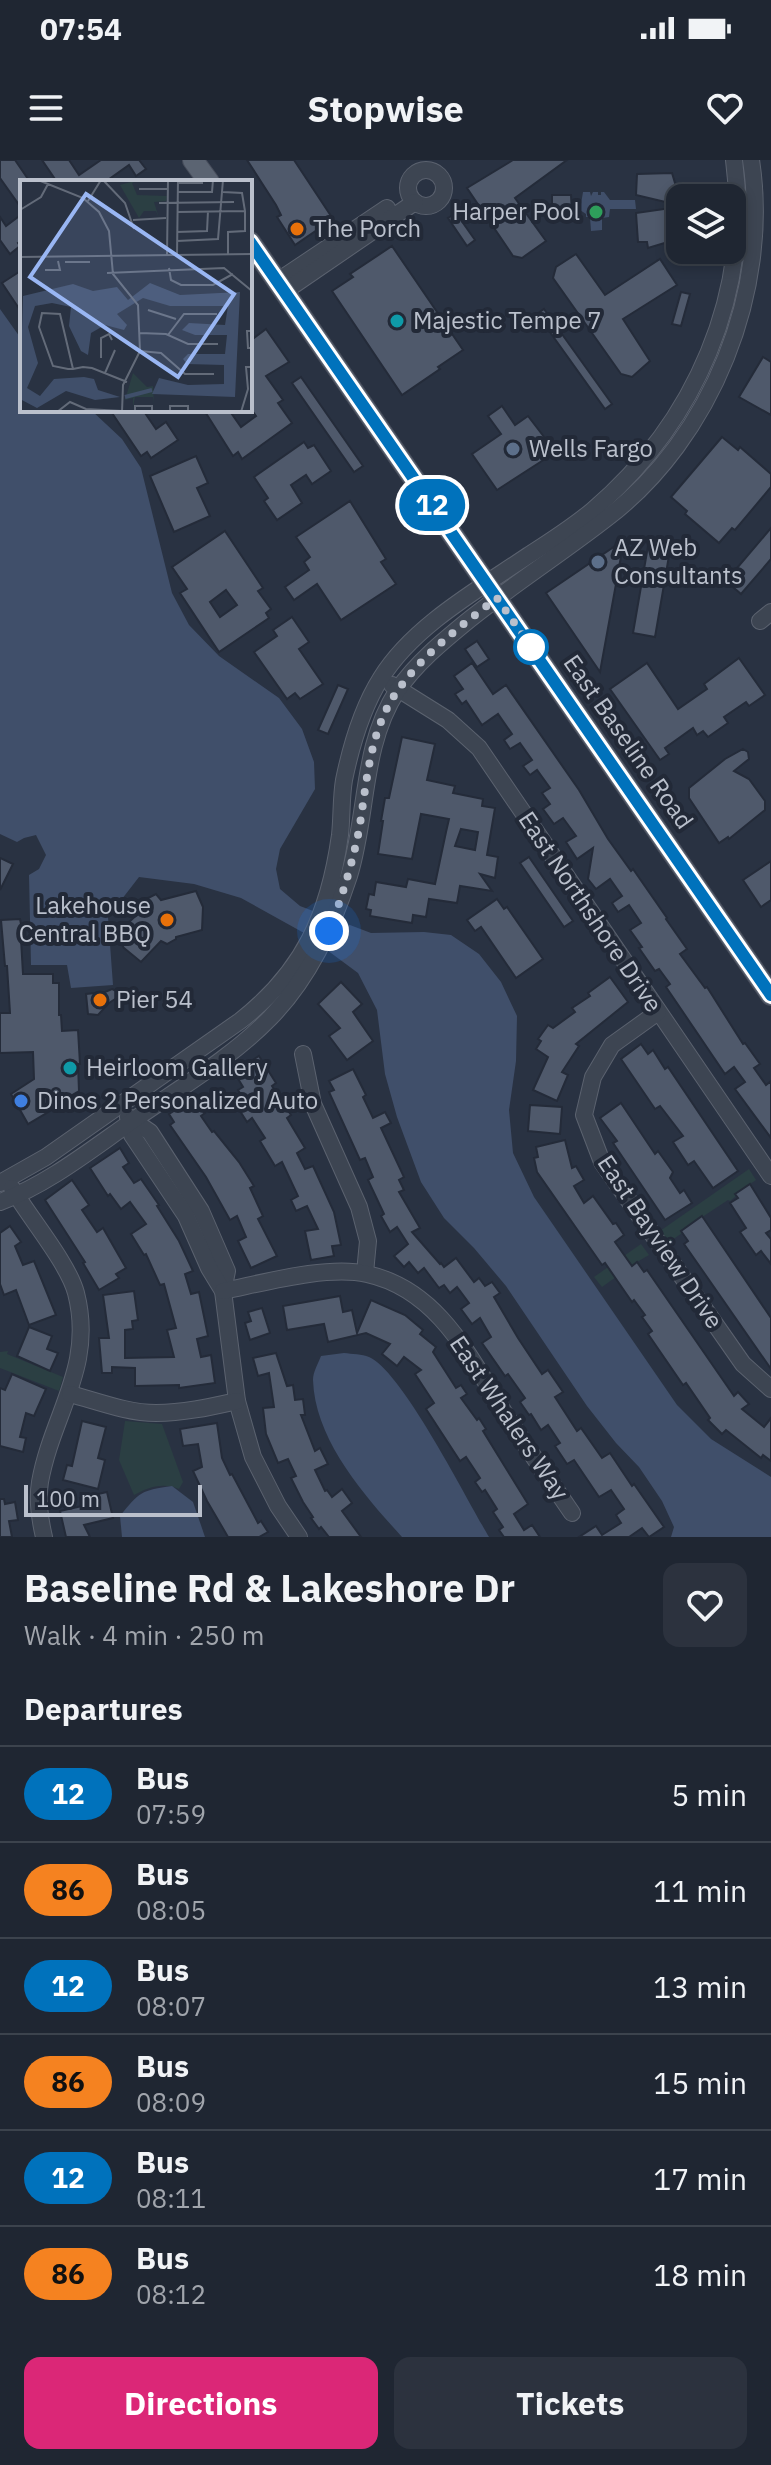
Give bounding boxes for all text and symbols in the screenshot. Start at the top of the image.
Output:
text: 07:54 [40,9,122,48]
text: Stopwise [307,85,464,132]
icon: menu [24,86,68,130]
icon: heart [703,86,747,130]
inset map [20,180,252,412]
map controls [666,184,746,264]
button: layers [666,184,746,264]
place label: Harper Pool [452,195,580,227]
marker: Harper Pool [587,203,605,221]
place label: The Porch [313,212,421,244]
marker: The Porch [288,220,306,238]
place label: Majestic Tempe 7 [413,304,602,336]
marker: Majestic Tempe 7 [388,312,406,330]
place label: Wells Fargo [529,432,653,464]
marker: Wells Fargo [504,440,522,458]
line badge: 12 [396,479,468,531]
text: 12 [415,486,449,523]
place label: AZ Web Consultants [614,531,743,591]
marker: AZ Web Consultants [589,553,607,571]
unlabelled marker [514,630,548,664]
street label: East Baseline Road [557,648,701,835]
street label: East Northshore Drive [512,805,670,1018]
place label: Lakehouse Central BBQ [19,889,151,949]
marker: Lakehouse Central BBQ [158,911,176,929]
your location [309,911,349,951]
place label: Pier 54 [116,983,193,1015]
marker: Pier 54 [91,991,109,1009]
place label: Heirloom Gallery [86,1051,268,1083]
marker: Heirloom Gallery [61,1059,79,1077]
place label: Dinos 2 Personalized Auto [37,1084,318,1116]
marker: Dinos 2 Personalized Auto [12,1092,30,1110]
street label: East Bayview Drive [591,1148,731,1335]
street label: East Whalers Way [443,1329,577,1506]
scale bar [24,1481,202,1517]
text: 100 m [36,1484,100,1513]
text: Baseline Rd & Lakeshore Dr [24,1563,515,1612]
button: heart [663,1563,747,1647]
text: Walk · 4 min · 250 m [24,1618,264,1652]
text: Departures [24,1689,183,1728]
text: Bus [136,1758,189,1797]
text: 12 [51,1775,85,1812]
text: 5 min [671,1775,747,1814]
text: 07:59 [136,1797,206,1831]
text: Bus [136,1854,189,1893]
text: 86 [51,1871,85,1908]
text: 11 min [653,1871,747,1910]
text: 08:05 [136,1893,206,1927]
text: Bus [136,1950,189,1989]
text: 12 [51,1967,85,2004]
text: 13 min [653,1967,747,2006]
text: 08:07 [136,1989,206,2023]
text: Bus [136,2046,189,2085]
text: 86 [51,2063,85,2100]
text: 15 min [653,2063,747,2102]
text: 08:09 [136,2085,206,2119]
text: Bus [136,2142,189,2181]
text: 12 [51,2159,85,2196]
text: 17 min [653,2159,747,2198]
text: 08:11 [136,2181,206,2215]
text: Bus [136,2238,189,2277]
text: 86 [51,2255,85,2292]
text: 18 min [653,2255,747,2294]
text: 08:12 [136,2277,206,2311]
button: Directions [24,2357,378,2449]
button: Tickets [394,2357,747,2449]

